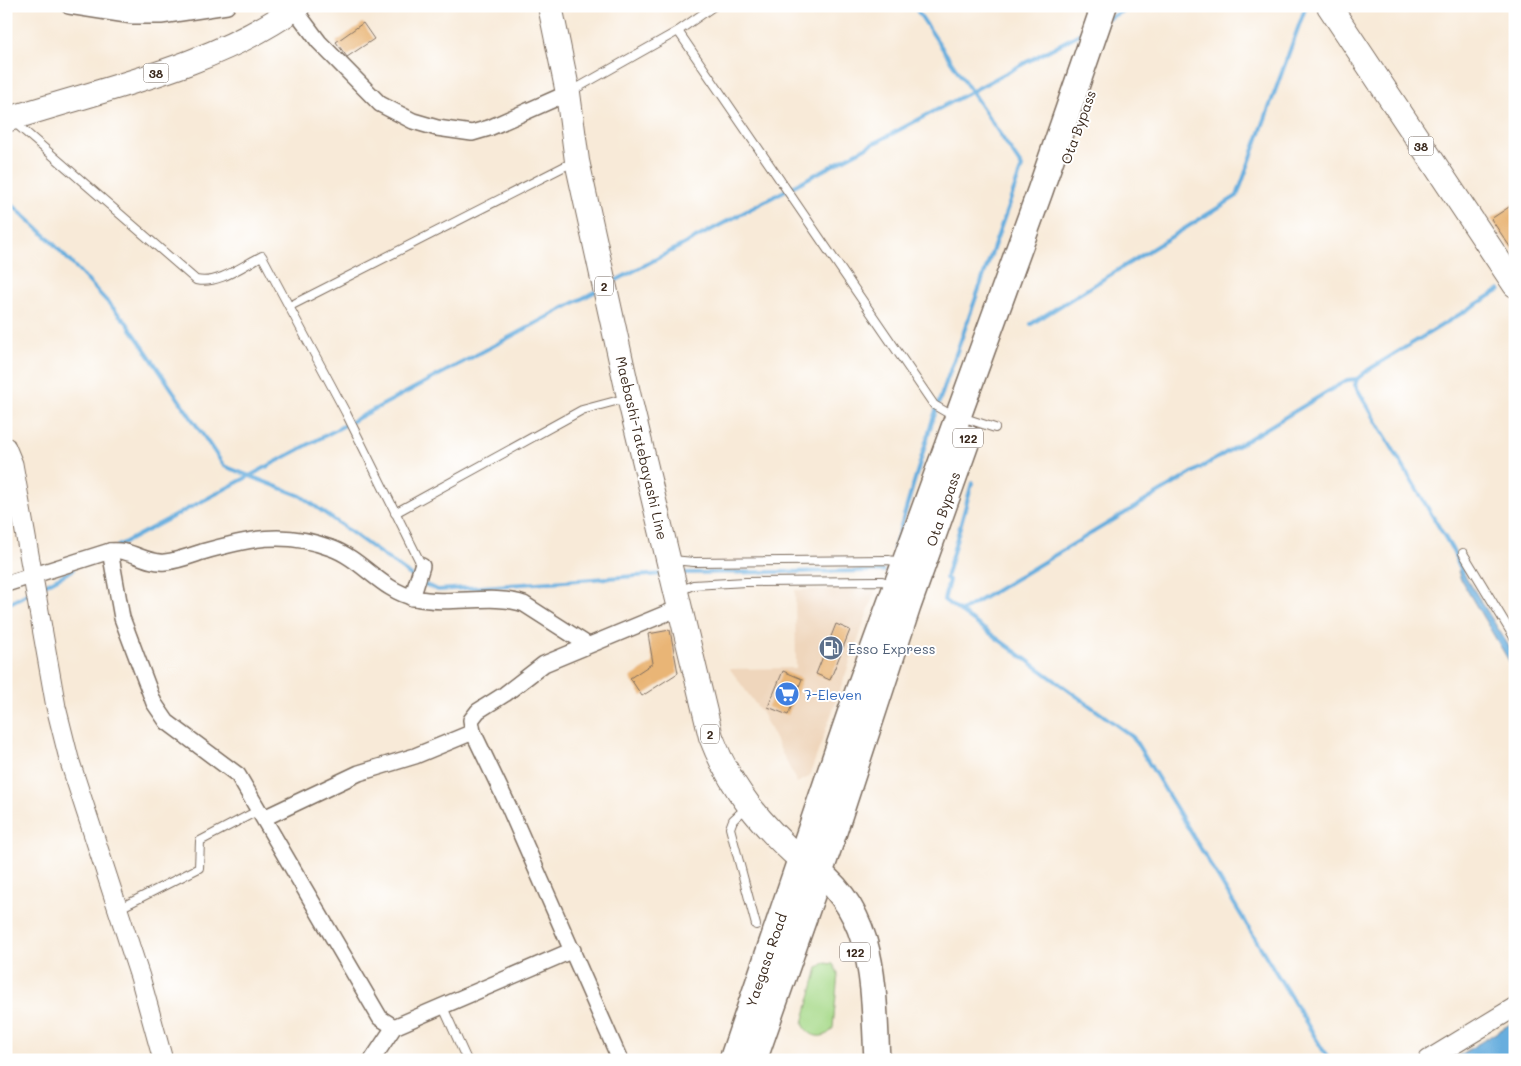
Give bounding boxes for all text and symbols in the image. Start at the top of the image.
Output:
road number: 38 [144,64,168,82]
street label: Ota Bypass [1056,87,1100,167]
road number: 38 [1408,136,1434,156]
road number: 2 [595,276,613,296]
street label: Maebashi-Tatebayashi Line [612,354,672,542]
road number: 122 [953,428,983,448]
street label: Ota Bypass [921,469,965,549]
fuel station icon: Esso Express [818,635,844,661]
place label: Esso Express [848,639,936,658]
supermarket icon: 7-Eleven [774,681,800,707]
place label: 7-Eleven [804,685,862,704]
road number: 2 [701,724,719,744]
street label: Yaegasa Road [741,910,791,1010]
road number: 122 [840,942,870,962]

